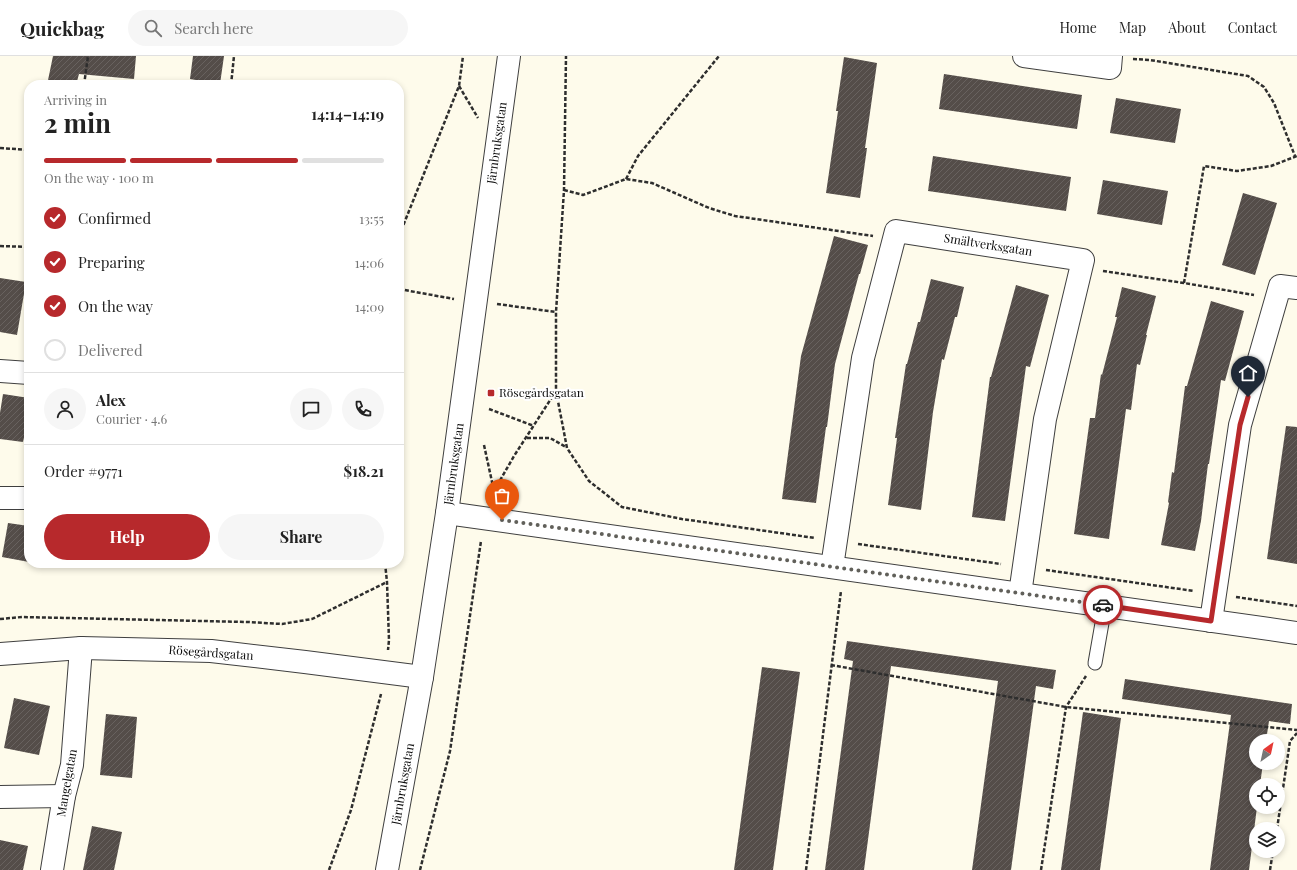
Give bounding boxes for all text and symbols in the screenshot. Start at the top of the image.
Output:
search box [128,10,408,46]
text: Quickbag [20,15,104,41]
icon: search [142,17,164,39]
text: Search here [174,18,253,38]
text: Home [1059,18,1097,37]
text: Map [1119,18,1146,37]
text: About [1168,18,1206,37]
text: Contact [1228,18,1277,37]
text: Arriving in [44,91,107,108]
street label: Järnbruksgatan [482,101,510,186]
text: 14:14–14:19 [311,104,384,124]
text: 2 min [44,105,111,140]
text: On the way · 100 m [44,169,154,186]
icon: check [44,207,66,229]
text: Confirmed [78,208,151,228]
text: 13:55 [359,210,384,227]
street label: Smältverksgatan [943,229,1033,259]
icon: check [44,251,66,273]
text: Preparing [78,252,145,272]
text: 14:06 [355,254,384,271]
icon: check [44,295,66,317]
text: On the way [78,296,153,316]
text: 14:09 [355,298,384,315]
text: Delivered [78,340,143,360]
pin [1231,356,1265,397]
icon: home [1237,362,1259,384]
place label: Rösegårdsgatan [499,384,584,400]
button: person [44,388,86,430]
button: chat [290,388,332,430]
button: phone [342,388,384,430]
marker: Rösegårdsgatan [486,388,496,398]
text: Alex [96,390,126,410]
text: Courier · 4.6 [96,410,167,427]
street label: Järnbruksgatan [439,422,467,507]
text: Order #9771 [44,461,123,481]
text: $18.21 [344,461,384,481]
pin [485,479,519,520]
icon: bag [491,485,513,507]
button: Help [44,514,210,560]
button: Share [218,514,384,560]
courier [1083,585,1123,625]
icon: car [1092,594,1114,616]
street label: Rösegårdsgatan [168,641,254,663]
north arrow [1249,734,1285,770]
map controls [1249,734,1285,858]
street label: Järnbruksgatan [387,742,417,827]
street label: Mangelgatan [52,748,80,818]
button: locate [1249,778,1285,814]
button: layers [1249,822,1285,858]

